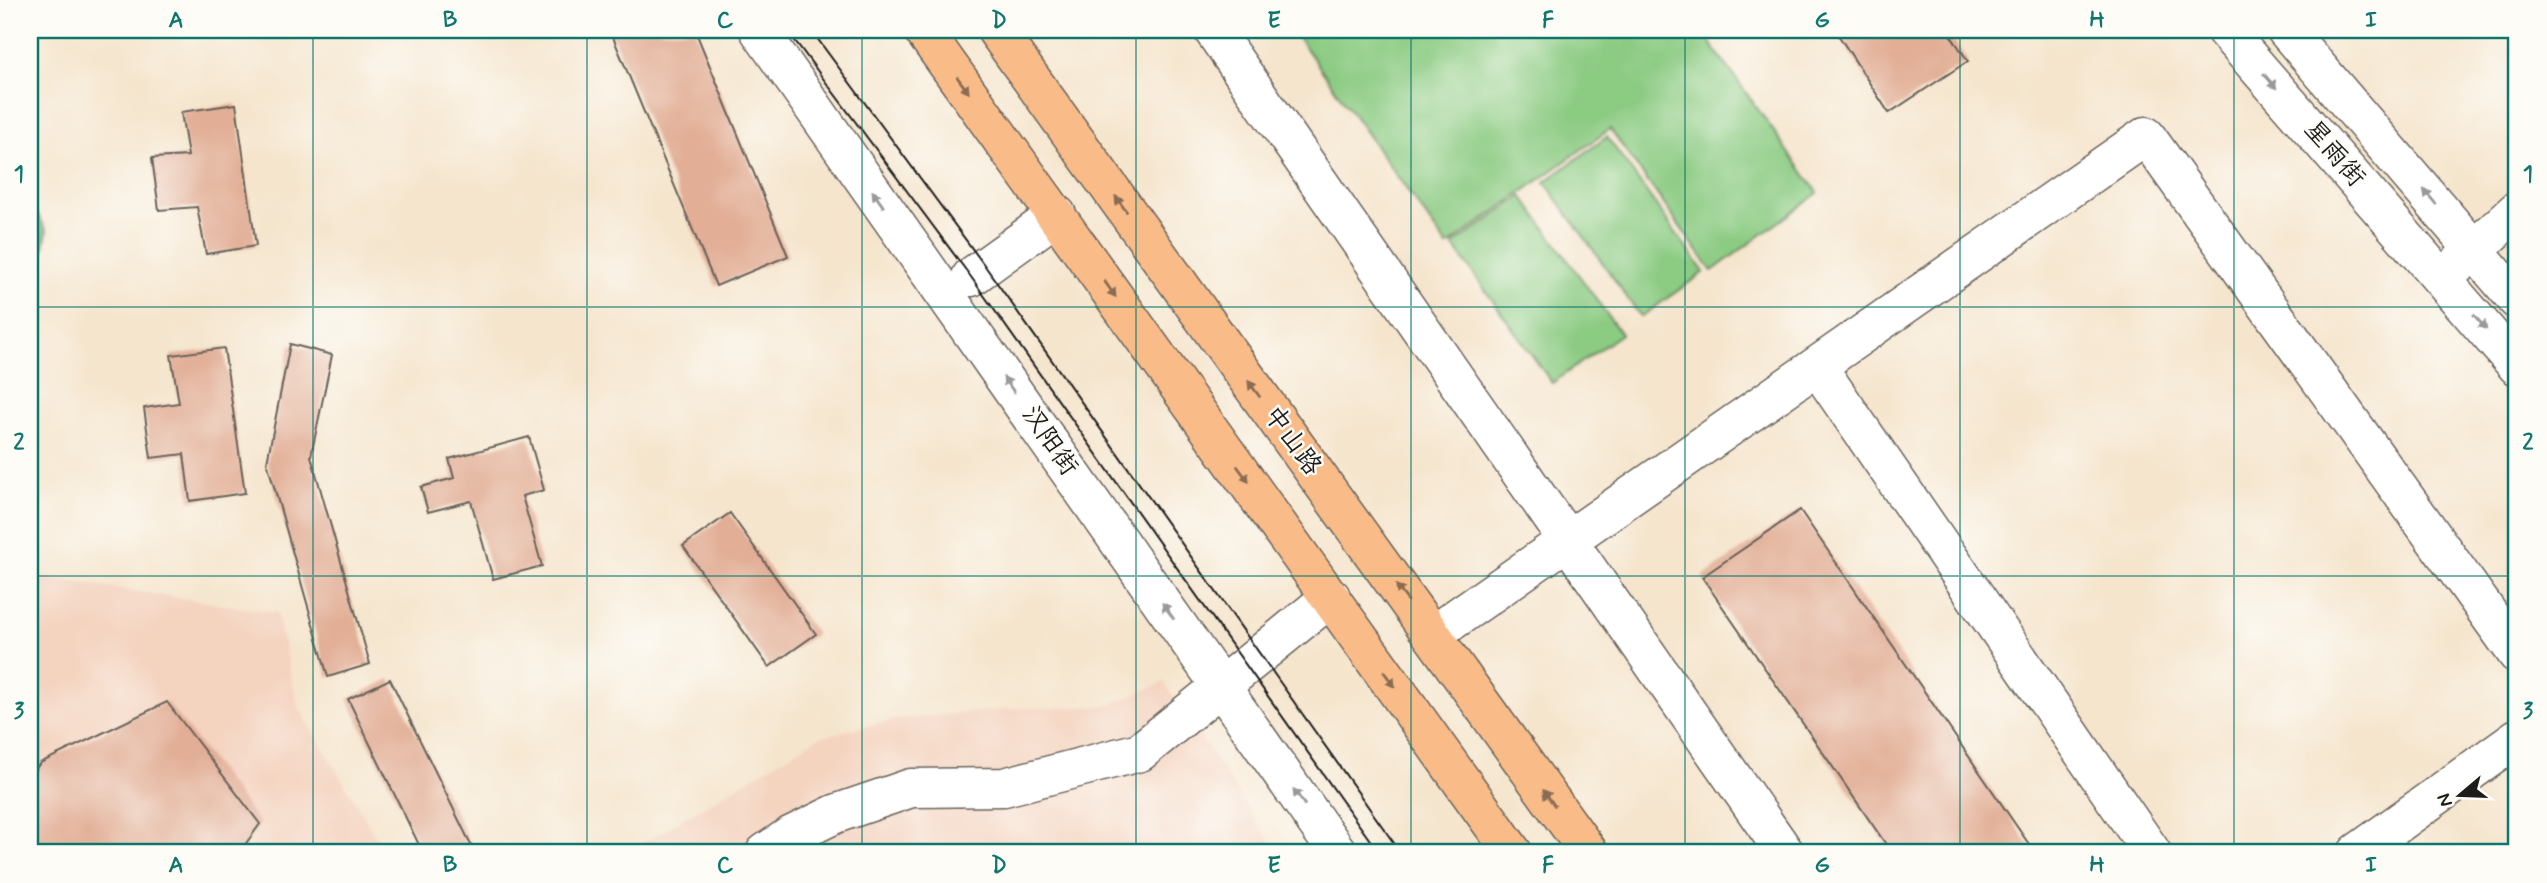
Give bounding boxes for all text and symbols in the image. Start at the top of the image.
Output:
text: A [168,6,184,36]
text: B [443,6,458,36]
text: C [717,6,734,36]
text: D [991,6,1007,36]
text: E [1267,6,1281,36]
text: F [1542,6,1554,36]
text: G [1814,6,1830,36]
text: H [2089,6,2105,36]
text: I [2365,6,2377,36]
one-way arrow [2262,72,2278,90]
one-way arrow [956,76,970,94]
street label: 星雨街 [2296,113,2372,195]
text: 1 [14,160,24,190]
text: 1 [2523,160,2533,190]
one-way arrow [2423,189,2438,206]
one-way arrow [871,190,885,208]
one-way arrow [1114,195,1128,213]
one-way arrow [1103,280,1117,298]
one-way arrow [2472,313,2488,331]
one-way arrow [1002,376,1016,394]
one-way arrow [1247,380,1261,398]
street label: 汉阳街 [1013,399,1085,483]
street label: 中山路 [1255,399,1329,483]
text: 2 [13,428,25,458]
text: 2 [2522,428,2534,458]
one-way arrow [1235,465,1249,483]
one-way arrow [1395,584,1409,602]
one-way arrow [1161,602,1175,620]
one-way arrow [1382,670,1396,688]
text: 3 [14,697,25,727]
text: 3 [2523,697,2534,727]
north arrow [2424,760,2494,830]
one-way arrow [1292,788,1306,806]
one-way arrow [1542,789,1556,807]
text: N [2431,790,2459,810]
text: A [168,851,184,881]
text: B [443,851,458,881]
text: C [717,851,734,881]
text: D [991,851,1007,881]
text: E [1267,851,1281,881]
text: F [1542,851,1554,881]
text: G [1814,851,1830,881]
text: H [2089,851,2105,881]
text: I [2365,851,2377,881]

